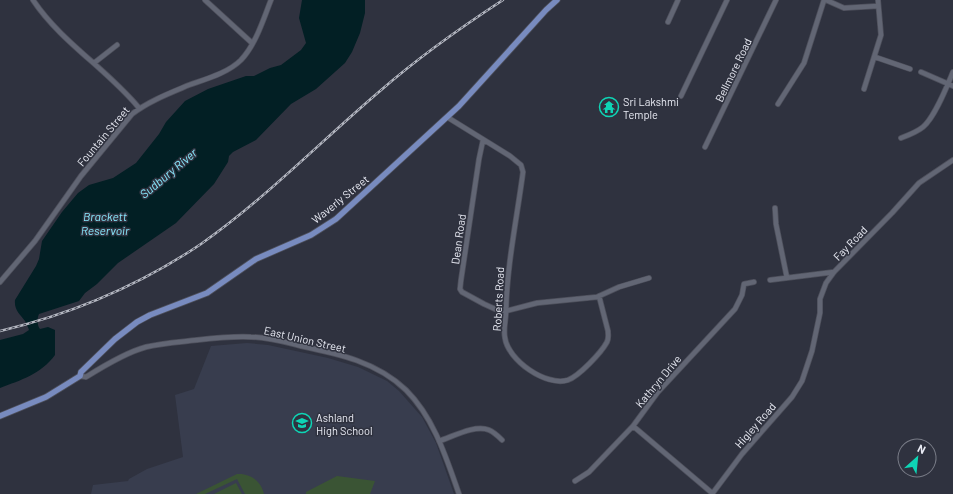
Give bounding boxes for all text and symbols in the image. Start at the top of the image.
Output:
street label: Bellmore Road [712,36,754,104]
place label: Sri Lakshmi Temple [623,95,679,121]
temple icon: Sri Lakshmi Temple [598,96,620,118]
street label: Fountain Street [74,103,132,169]
water label: Sudbury River [137,145,200,201]
street label: Waverly Street [309,172,371,226]
water label: Brackett Reservoir [81,209,130,237]
street label: Dean Road [448,213,468,265]
street label: Fay Road [830,223,870,263]
street label: Roberts Road [490,266,506,332]
street label: East Union Street [263,323,347,355]
street label: Kathryn Drive [632,352,684,410]
street label: Higley Road [732,400,778,450]
place label: Ashland High School [316,411,373,437]
school or university icon: Ashland High School [291,412,313,434]
north arrow [897,438,937,478]
text: N [916,441,928,456]

